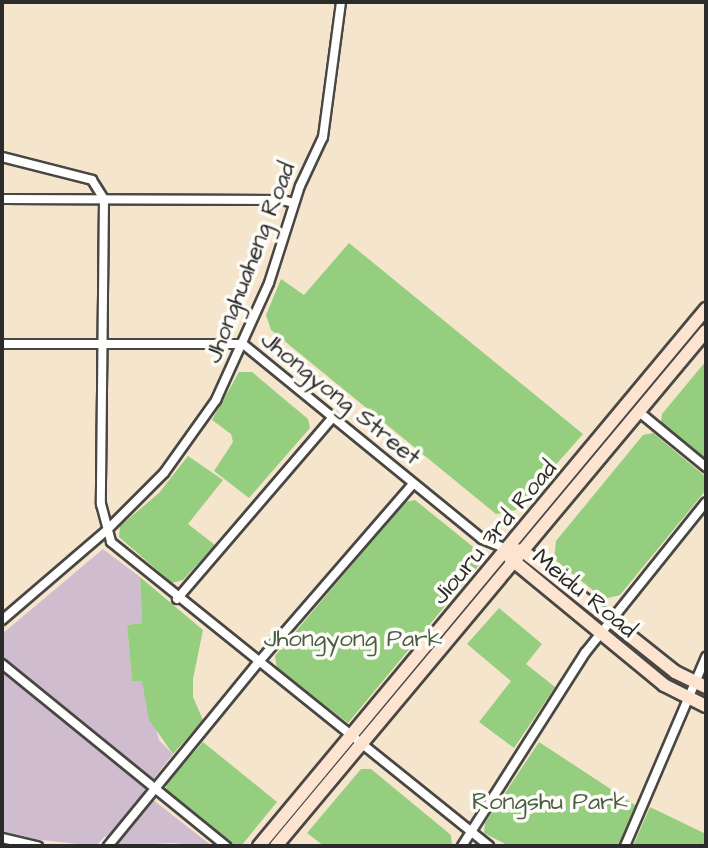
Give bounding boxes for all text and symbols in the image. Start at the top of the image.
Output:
street label: Jhonghuaheng Road [199,159,303,367]
street label: Jhongyong Street [254,326,426,472]
street label: Jiouru 3rd Road [426,455,564,611]
street label: Meidu Road [526,543,642,645]
park label: Jhongyong Park [264,626,442,654]
park label: Rongshu Park [472,789,628,817]

